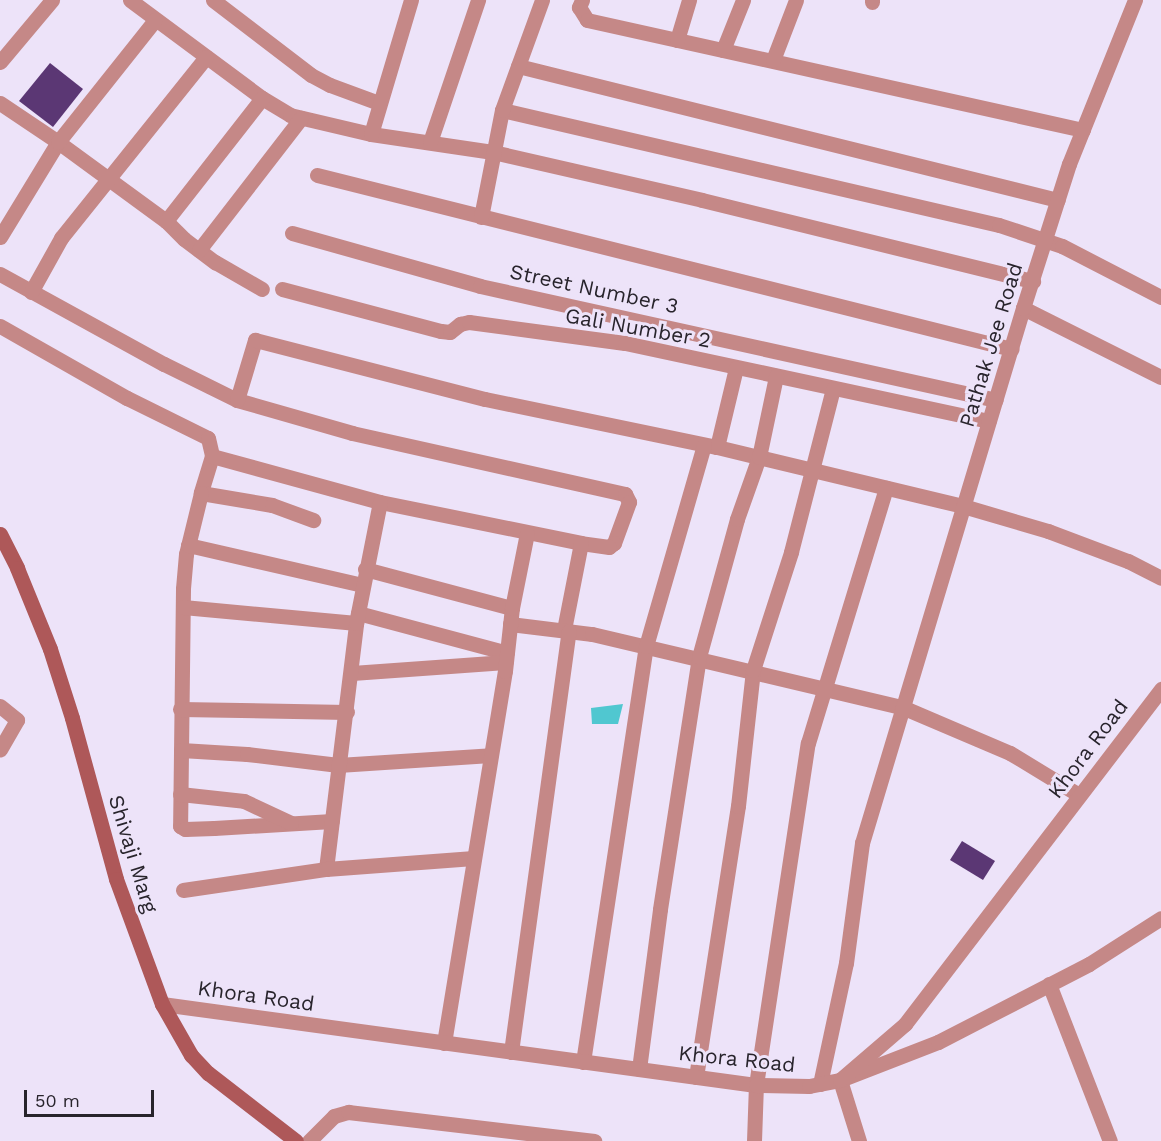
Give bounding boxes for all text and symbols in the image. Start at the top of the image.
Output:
street label: Street Number 3 [507,259,681,319]
street label: Pathak Jee Road [954,259,1028,431]
street label: Gali Number 2 [563,303,713,353]
street label: Khora Road [1042,694,1134,804]
street label: Shivaji Marg [103,792,163,916]
street label: Khora Road [196,975,316,1017]
street label: Khora Road [677,1040,797,1078]
scale bar [27,1078,158,1116]
text: 50 m [35,1090,80,1111]

